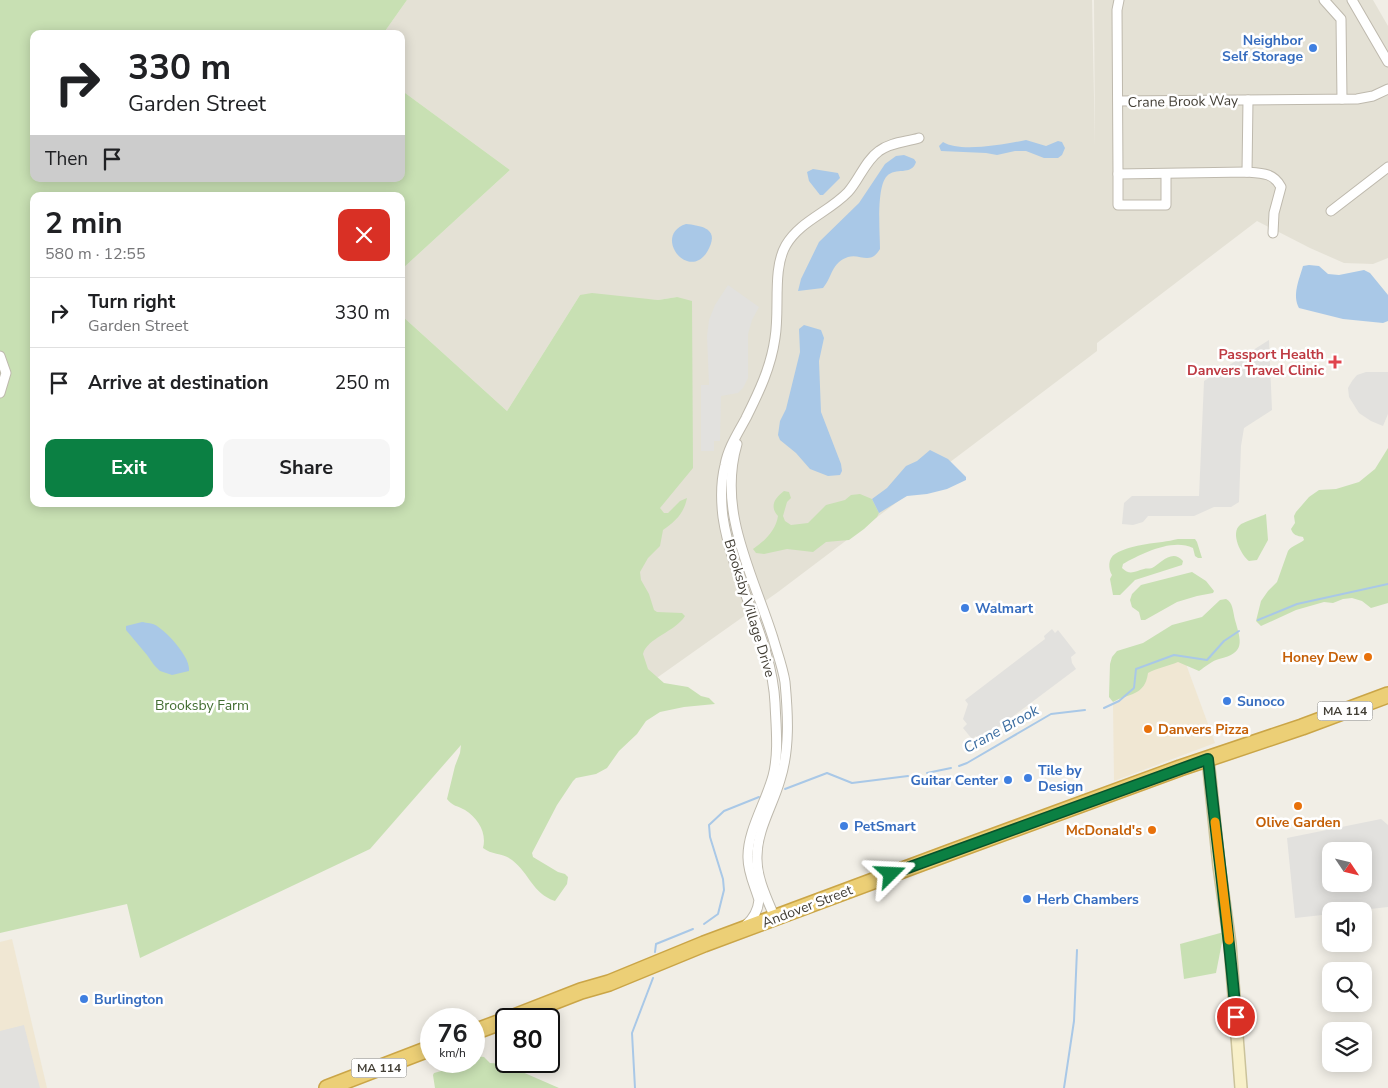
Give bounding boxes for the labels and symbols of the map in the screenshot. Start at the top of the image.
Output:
place label: Neighbor Self Storage [1222,31,1304,66]
marker: Neighbor Self Storage [1307,42,1319,54]
street label: Crane Brook Way [1128,91,1239,112]
place label: Passport Health Danvers Travel Clinic [1187,345,1324,380]
marker: Passport Health Danvers Travel Clinic [1328,355,1342,369]
street label: Brooksby Village Drive [719,537,780,680]
place label: Walmart [975,599,1034,618]
marker: Walmart [959,602,971,614]
place label: Honey Dew [1282,648,1358,667]
marker: Honey Dew [1362,651,1374,663]
place label: Sunoco [1237,692,1285,711]
marker: Sunoco [1221,695,1233,707]
park label: Brooksby Farm [155,696,249,715]
water label: Crane Brook [960,700,1043,758]
road number: MA 114 [1318,701,1372,720]
place label: Danvers Pizza [1158,720,1249,739]
marker: Danvers Pizza [1142,723,1154,735]
place label: Tile by Design [1038,761,1083,796]
place label: Guitar Center [911,771,999,790]
marker: Tile by Design [1022,772,1034,784]
marker: Guitar Center [1002,774,1014,786]
marker: Olive Garden [1292,800,1304,812]
place label: Olive Garden [1255,813,1341,832]
place label: PetSmart [854,817,916,836]
marker: PetSmart [838,820,850,832]
place label: McDonald's [1066,821,1142,840]
marker: McDonald's [1146,824,1158,836]
north arrow [1322,842,1372,892]
position arrow [864,847,916,899]
street label: Andover Street [759,880,855,932]
place label: Herb Chambers [1037,890,1139,909]
marker: Herb Chambers [1021,893,1033,905]
place label: Burlington [94,990,163,1009]
marker: Burlington [78,993,90,1005]
pin [1215,996,1257,1038]
speed limit sign: 80 [495,1008,560,1073]
road number: MA 114 [352,1058,406,1078]

